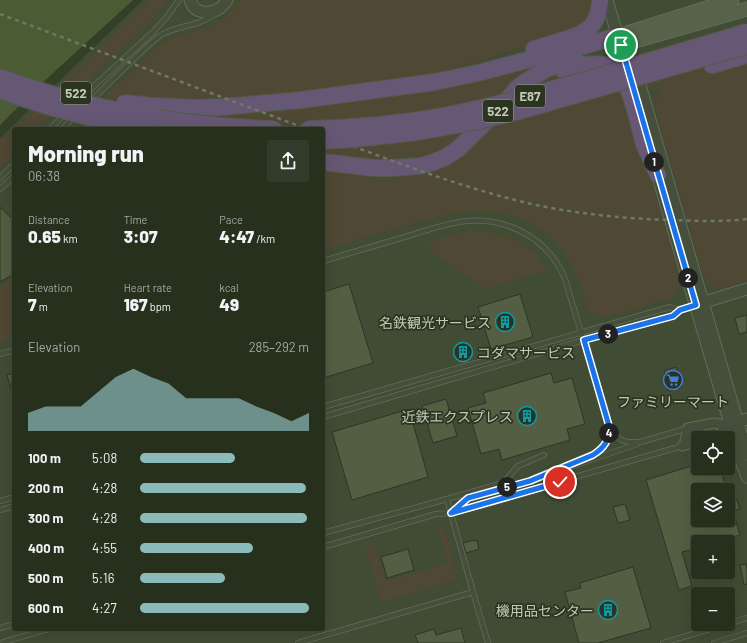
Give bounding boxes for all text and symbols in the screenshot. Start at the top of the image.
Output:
pin [604,28,638,62]
icon: arrive [610,34,632,56]
road number: 522 [61,82,91,104]
road number: E87 [515,85,545,107]
road number: 522 [483,100,513,122]
text: Morning run [28,140,144,166]
button: share [267,140,309,182]
pin: 1 [644,152,664,172]
text: 1 [652,155,656,168]
text: 06:38 [28,168,60,184]
text: Distance [28,213,70,226]
text: Time [124,213,147,226]
text: Pace [219,213,243,226]
text: 0.65 [28,226,61,246]
text: 3:07 [124,226,158,246]
text: 4:47 [219,226,254,246]
text: km [61,232,78,245]
text: /km [254,232,275,245]
pin: 2 [678,268,698,288]
text: 2 [685,271,691,284]
text: Elevation [28,281,72,294]
text: Heart rate [124,281,172,294]
text: kcal [219,281,239,294]
text: 7 [28,294,37,314]
text: 167 [124,294,148,314]
text: 49 [219,294,239,314]
text: m [37,300,48,313]
text: bpm [148,300,171,313]
building icon: 名鉄観光サービス [494,311,516,333]
place label: 名鉄観光サービス [379,314,491,331]
pin: 3 [598,324,618,344]
text: 3 [605,327,611,340]
text: Elevation [28,339,80,355]
text: 285–292 m [249,339,309,355]
building icon: コダマサービス [452,341,474,363]
place label: コダマサービス [477,344,575,361]
supermarket icon: ファミリーマート [662,369,684,391]
place label: ファミリーマート [617,393,729,410]
building icon: 近鉄エクスプレス [516,405,538,427]
place label: 近鉄エクスプレス [401,408,513,425]
pin: 4 [599,423,619,443]
text: 4 [606,426,612,439]
map controls [691,431,735,631]
button: locate [691,431,735,475]
text: 100 m [28,450,61,466]
text: 5:08 [92,450,117,466]
pin [543,465,577,499]
icon: check [549,471,571,493]
pin: 5 [497,477,517,497]
text: 200 m [28,480,64,496]
text: 4:28 [92,480,117,496]
text: 5 [504,480,510,493]
button: layers [691,483,735,527]
text: 300 m [28,510,63,526]
text: 4:28 [92,510,117,526]
button: + [691,535,735,579]
text: 400 m [28,540,64,556]
text: 4:55 [92,540,117,556]
text: 500 m [28,570,63,586]
text: 5:16 [92,570,114,586]
button: − [691,587,735,631]
building icon: 機用品センター [597,599,619,621]
text: 600 m [28,600,63,616]
text: 4:27 [92,600,117,616]
place label: 機用品センター [496,602,594,619]

